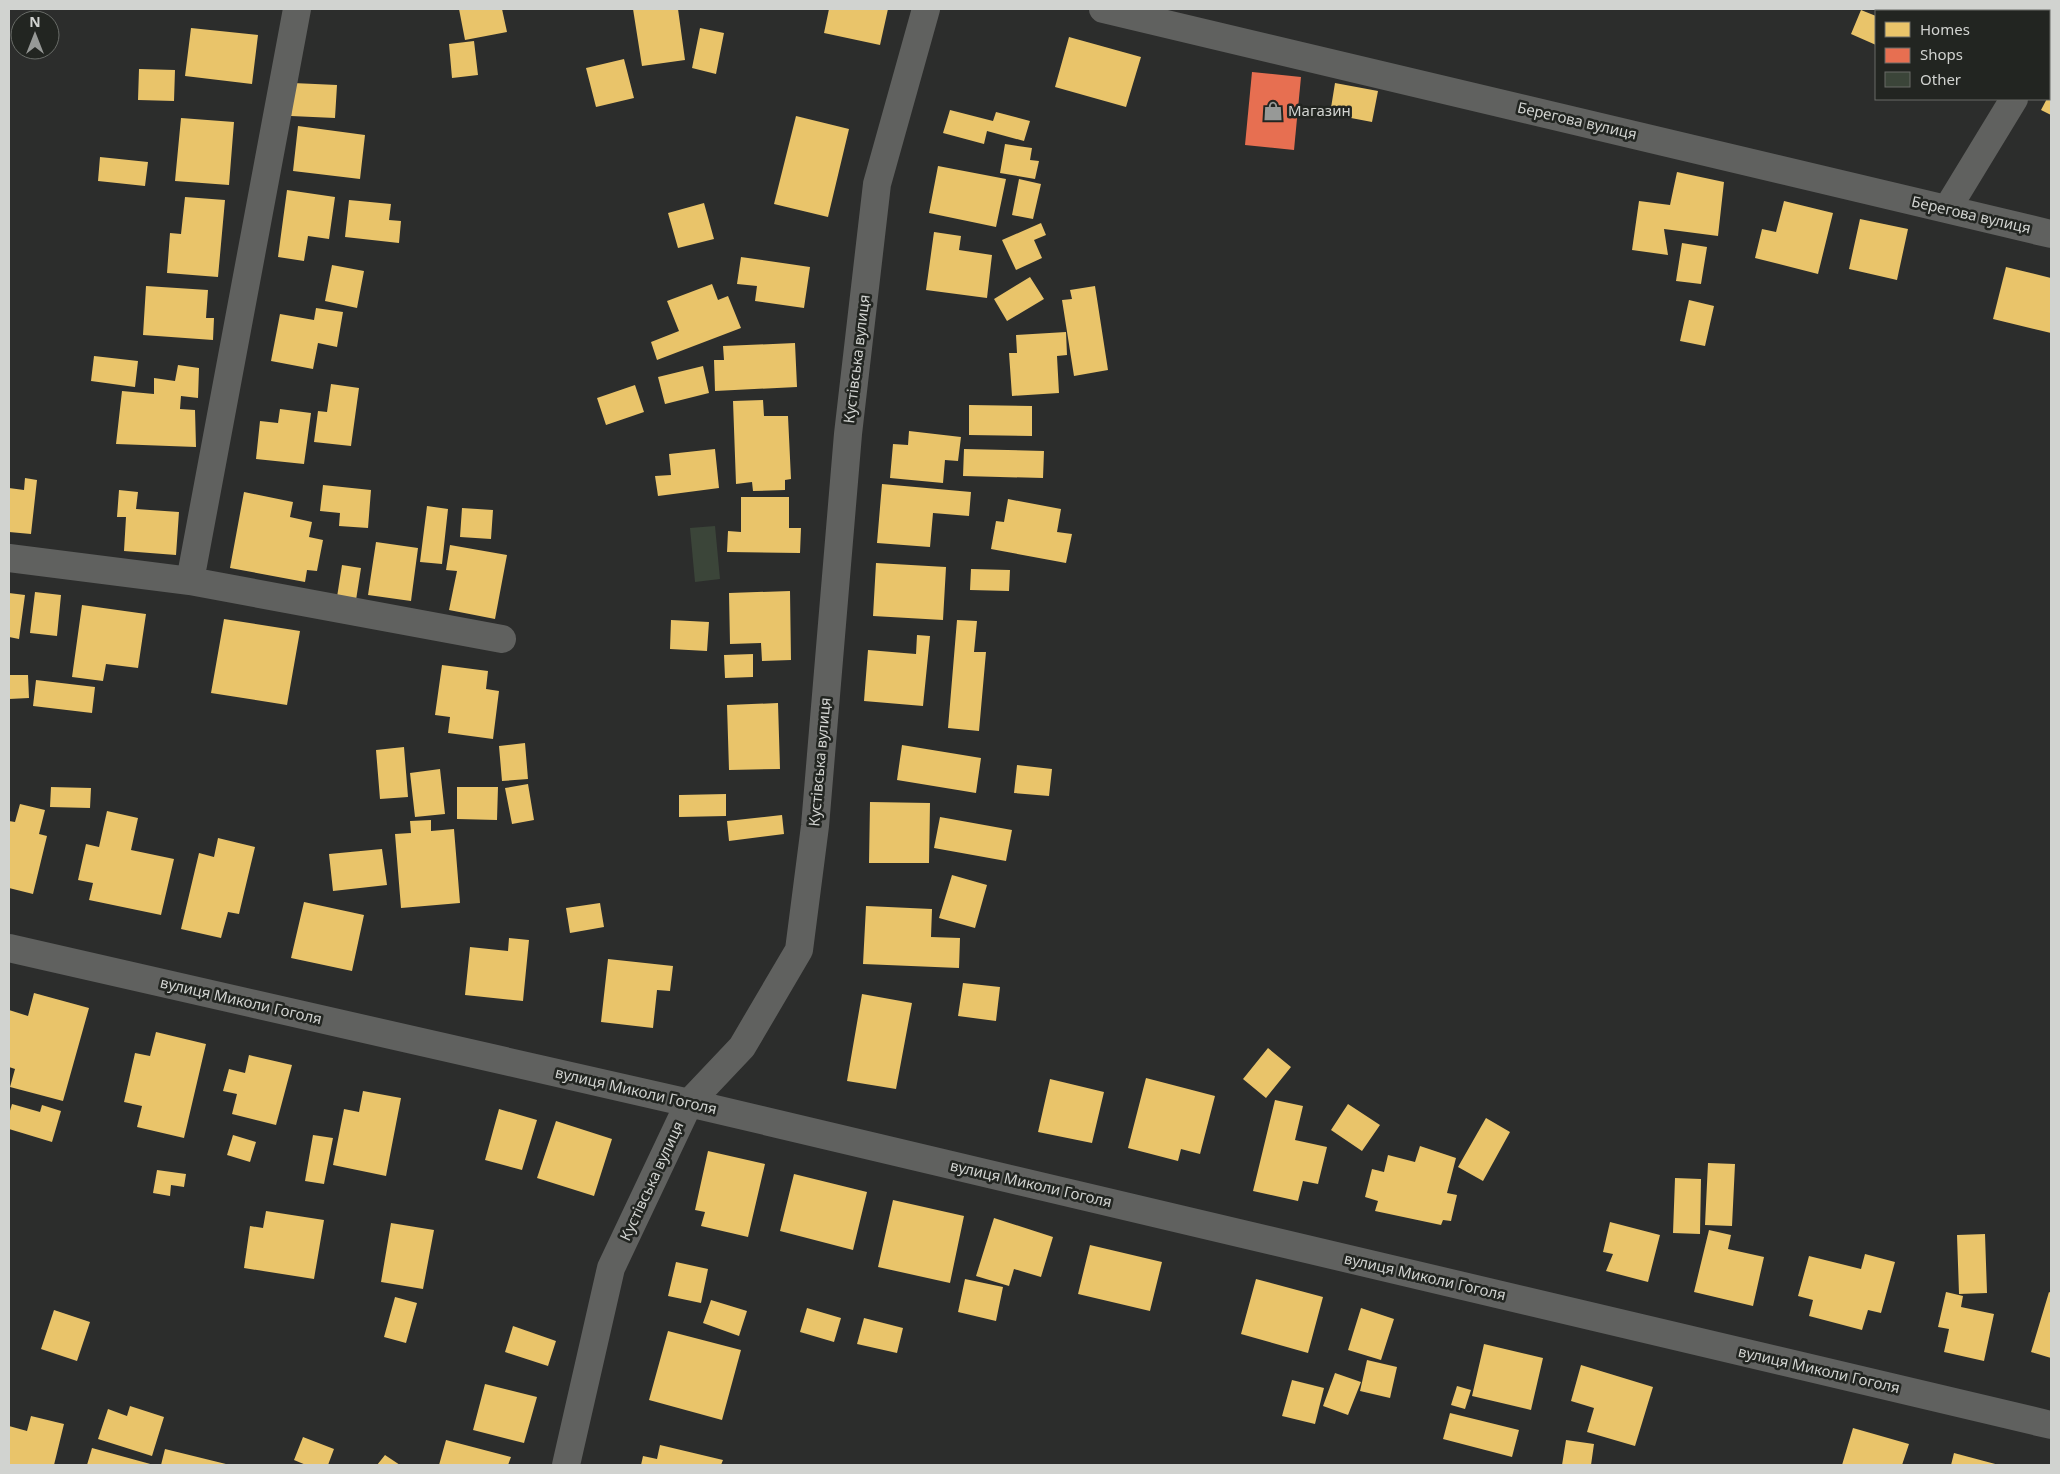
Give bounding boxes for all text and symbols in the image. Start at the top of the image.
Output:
north arrow [10,10,60,60]
legend [1875,10,2050,100]
text: N [29,12,41,31]
text: Homes [1920,19,1970,39]
text: Shops [1920,44,1963,64]
text: Other [1920,69,1961,89]
street label: Берегова вулиця [1516,97,1639,143]
shop icon: Магазин [1262,100,1284,122]
place label: Магазин [1288,100,1351,120]
street label: Берегова вулиця [1910,191,2033,237]
street label: Кустівська вулиця [838,293,874,424]
street label: Кустівська вулиця [803,696,835,827]
street label: вулиця Миколи Гоголя [158,972,324,1028]
street label: вулиця Миколи Гоголя [553,1062,719,1118]
street label: Кустівська вулиця [615,1118,688,1244]
street label: вулиця Миколи Гоголя [948,1155,1114,1211]
street label: вулиця Миколи Гоголя [1342,1248,1508,1304]
street label: вулиця Миколи Гоголя [1736,1341,1902,1397]

